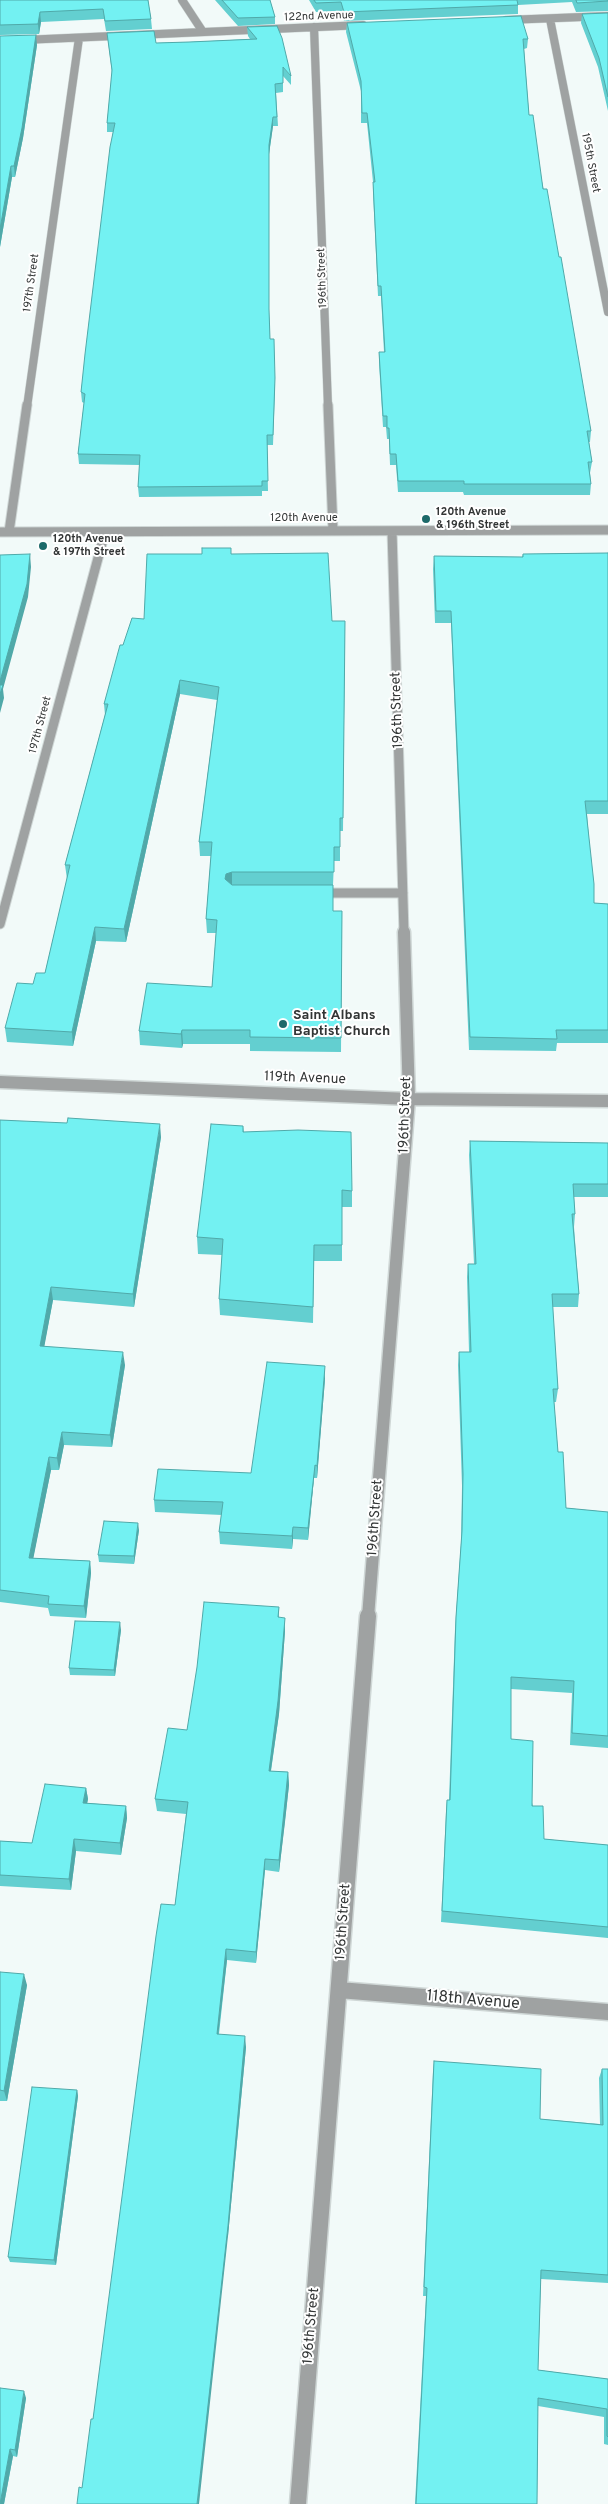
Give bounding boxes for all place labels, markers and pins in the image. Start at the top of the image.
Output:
place label: 120th Avenue & 196th Street [436,506,509,532]
marker: 120th Avenue & 196th Street [420,513,432,525]
place label: 120th Avenue & 197th Street [53,533,125,559]
marker: 120th Avenue & 197th Street [37,540,49,552]
place label: Saint Albans Baptist Church [293,1008,390,1040]
marker: Saint Albans Baptist Church [277,1018,289,1030]

